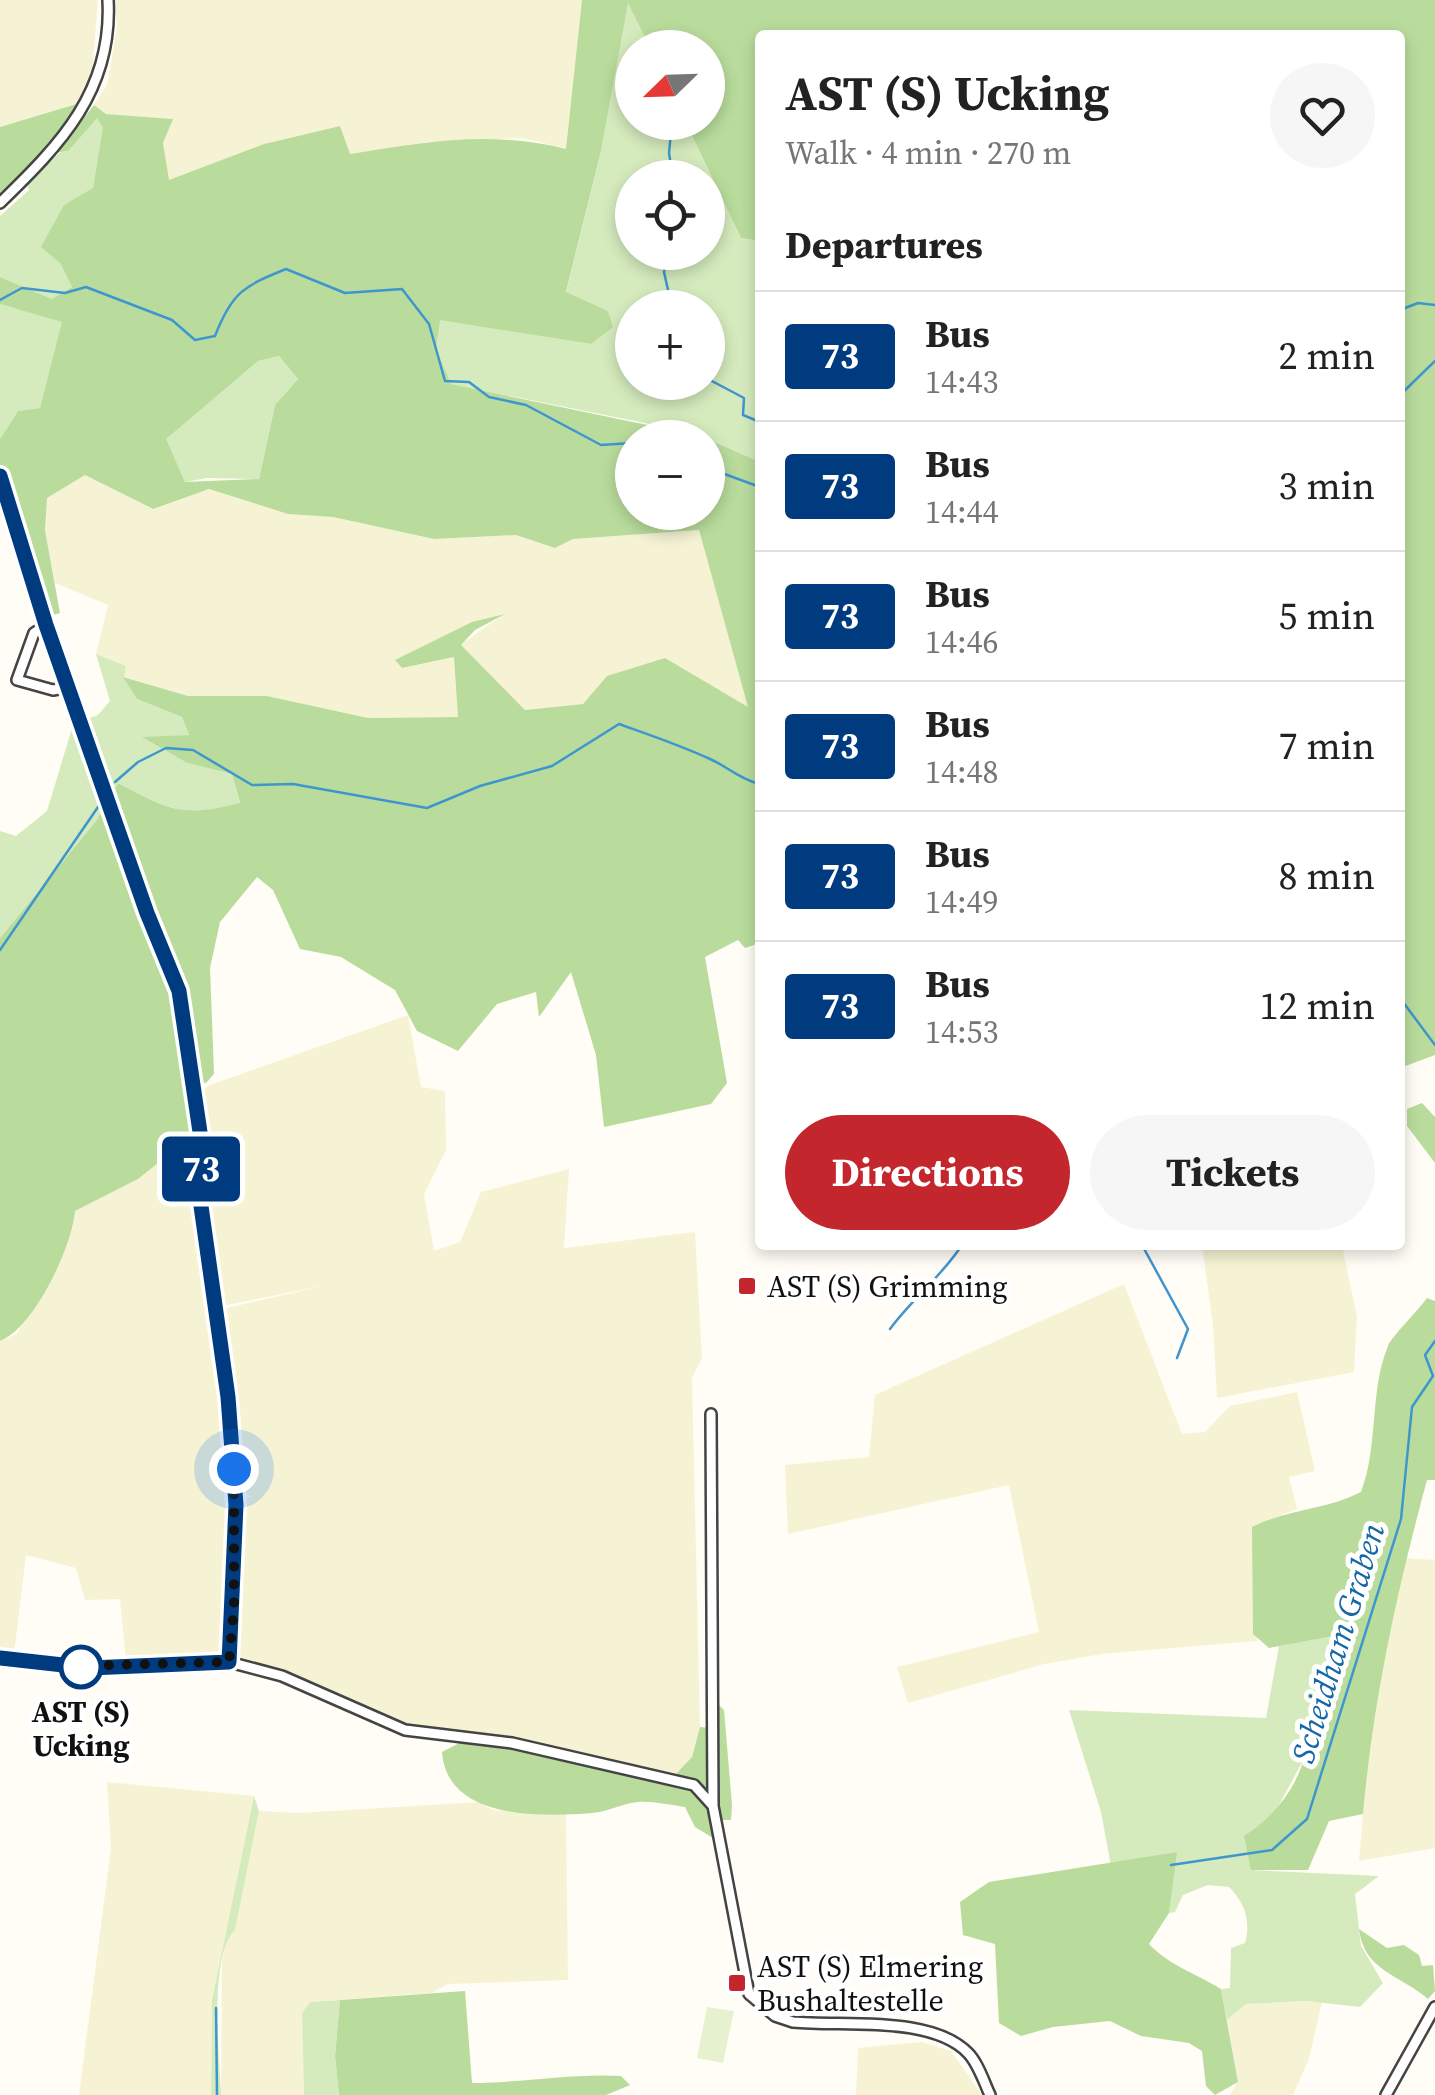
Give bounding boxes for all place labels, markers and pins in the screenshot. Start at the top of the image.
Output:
place label: AST (S) Grimming [767,1266,1007,1307]
marker: AST (S) Grimming [736,1275,758,1297]
marker: AST (S) Ucking [60,1646,102,1688]
place label: AST (S) Ucking [31,1691,131,1766]
place label: AST (S) Elmering Bushaltestelle [757,1946,983,2021]
marker: AST (S) Elmering Bushaltestelle [726,1972,748,1994]

